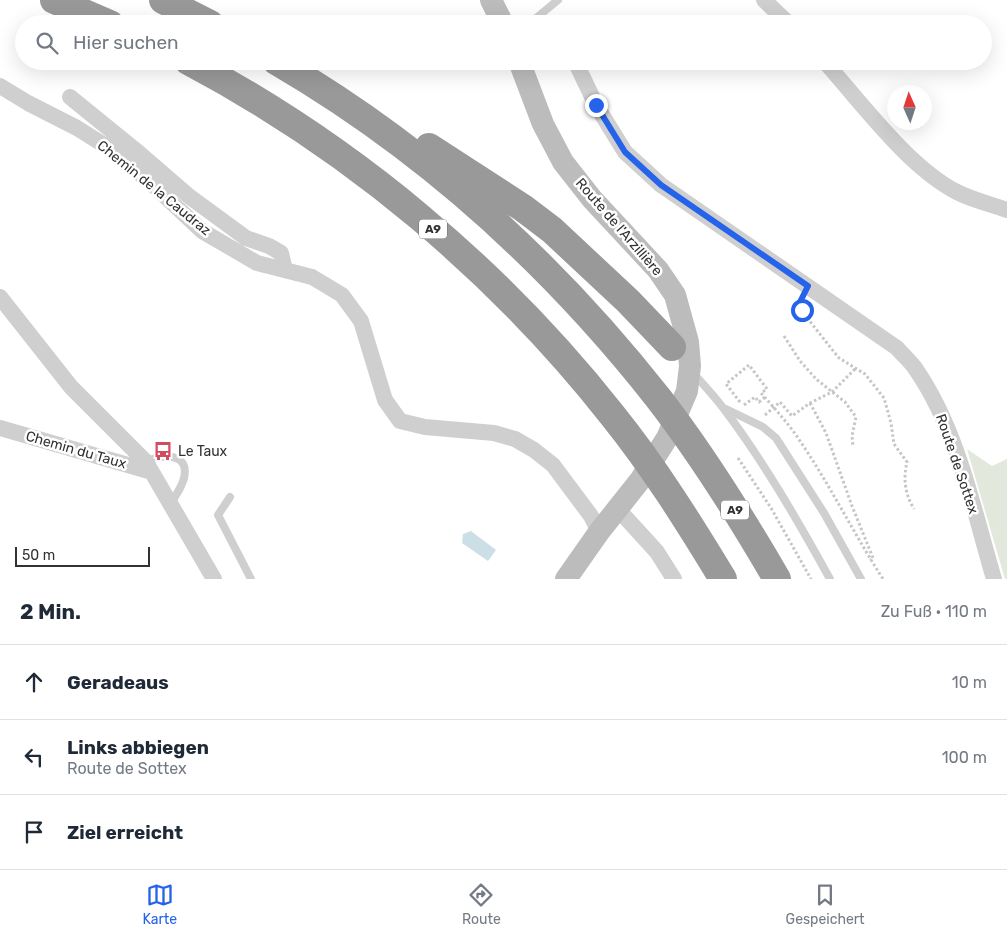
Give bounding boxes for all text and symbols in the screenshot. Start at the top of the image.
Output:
search box [15,15,992,70]
icon: search [33,29,61,57]
text: Hier suchen [73,31,179,54]
north arrow [887,85,932,130]
route end [585,94,608,117]
street label: Chemin de la Caudraz [94,137,214,239]
street label: Route de l'Arzillière [572,175,666,279]
road number: A9 [419,220,447,238]
route start [791,299,814,322]
street label: Route de Sottex [932,412,982,517]
street label: Chemin du Taux [24,428,129,473]
bus stop icon: Le Taux [152,440,174,462]
place label: Le Taux [178,443,228,460]
road number: A9 [721,500,749,520]
scale bar [15,544,150,567]
text: 50 m [22,547,55,564]
text: 2 Min. [20,599,81,624]
text: Zu Fuß · 110 m [881,602,987,621]
icon: ahead [20,668,48,696]
text: Geradeaus [67,671,169,694]
text: 10 m [952,673,987,692]
text: Links abbiegen [67,736,209,759]
icon: left [20,743,48,771]
text: 100 m [942,748,987,767]
text: Route de Sottex [67,759,187,778]
icon: arrive [20,818,48,846]
text: Ziel erreicht [67,821,183,844]
tab: Karte [142,881,177,928]
tab: Route [462,881,501,928]
tab: Gespeichert [786,881,865,928]

